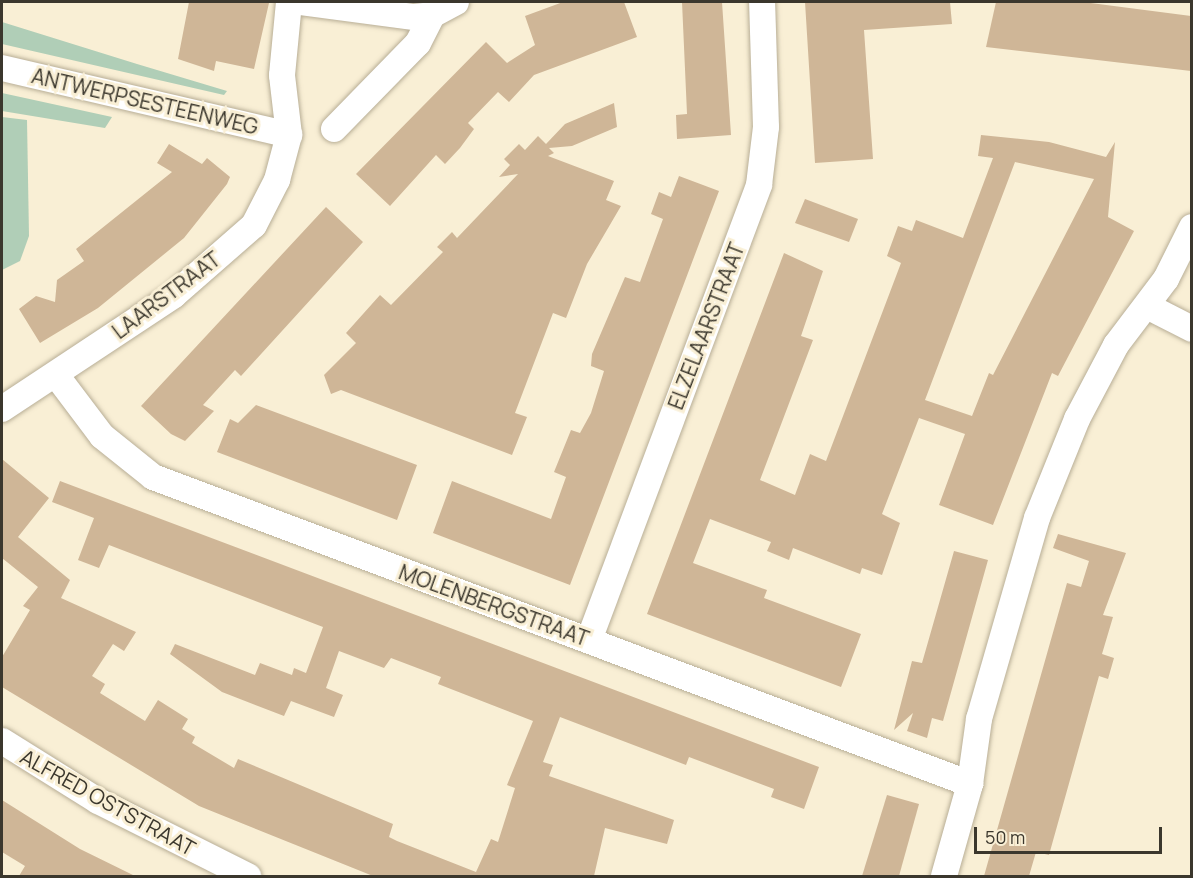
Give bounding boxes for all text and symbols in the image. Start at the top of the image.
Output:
street label: ANTWERPSESTEENWEG [29,63,261,139]
street label: ELZELAARSTRAAT [663,239,749,413]
street label: LAARSTRAAT [107,246,225,344]
street label: MOLENBERGSTRAAT [396,559,592,651]
street label: ALFRED OSTSTRAAT [16,743,200,861]
scale bar [977,815,1164,853]
text: 50 m [985,825,1025,849]

